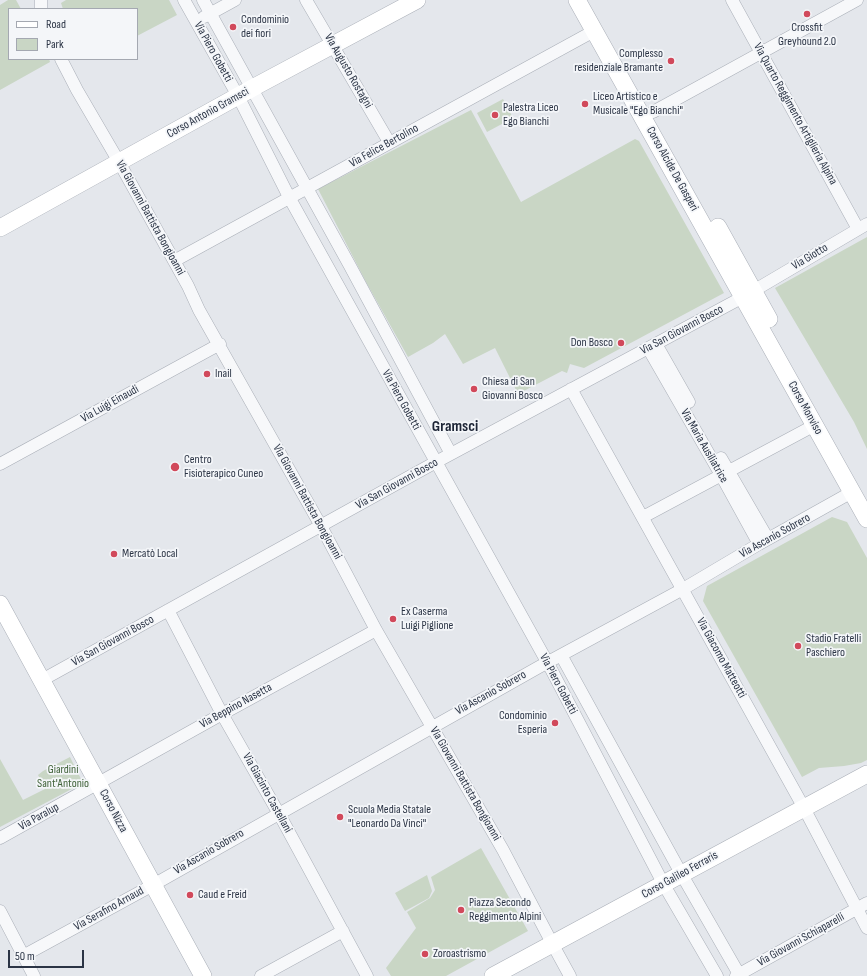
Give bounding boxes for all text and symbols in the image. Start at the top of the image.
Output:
legend [8,8,138,60]
marker: Crossfit Greyhound 2.0 [802,9,812,19]
place label: Condominio dei fiori [241,13,289,41]
text: Road [46,17,66,32]
street label: Via Piero Gobetti [191,19,235,85]
place label: Crossfit Greyhound 2.0 [778,21,836,49]
marker: Condominio dei fiori [228,22,238,32]
street label: Via Augusto Rostagni [321,31,375,111]
text: Park [46,37,64,52]
street label: Via Quarto Reggimento Artiglieria Alpina [750,41,840,187]
place label: Complesso residenziale Bramante [574,47,663,75]
marker: Complesso residenziale Bramante [666,56,676,66]
street label: Corso Antonio Gramsci [165,85,251,141]
place label: Liceo Artistico e Musicale "Ego Bianchi" [593,90,683,118]
marker: Liceo Artistico e Musicale "Ego Bianchi" [580,99,590,109]
place label: Palestra Liceo Ego Bianchi [503,101,559,129]
marker: Palestra Liceo Ego Bianchi [490,110,500,120]
street label: Via Felice Bertolino [347,121,421,171]
street label: Corso Alcide De Gasperi [643,124,701,214]
street label: Via Giovanni Battista Bongioanni [112,158,188,278]
street label: Via Giotto [789,241,831,273]
street label: Via San Giovanni Bosco [638,302,726,358]
place label: Don Bosco [571,336,613,350]
marker: Don Bosco [616,338,626,348]
place label: Inail [215,367,232,381]
street label: Via Piero Gobetti [379,367,423,433]
marker: Inail [202,369,212,379]
place label: Chiesa di San Giovanni Bosco [482,375,543,403]
street label: Corso Monviso [785,379,825,437]
street label: Via Luigi Einaudi [79,382,141,426]
marker: Chiesa di San Giovanni Bosco [469,384,479,394]
street label: Via Maria Ausiliatrice [677,406,731,486]
district label: Gramsci [432,417,478,437]
street label: Via Giovanni Battista Bongioanni [269,442,345,562]
place label: Centro Fisioterapico Cuneo [184,453,263,481]
street label: Via San Giovanni Bosco [353,455,441,513]
marker: Centro Fisioterapico Cuneo [169,461,181,473]
street label: Via Ascanio Sobrero [737,511,813,561]
place label: Mercatò Local [122,547,178,561]
marker: Mercatò Local [109,549,119,559]
place label: Ex Caserma Luigi Piglione [401,605,453,633]
street label: Via San Giovanni Bosco [69,612,157,670]
marker: Ex Caserma Luigi Piglione [388,614,398,624]
street label: Via Giacomo Matteotti [693,615,749,701]
place label: Stadio Fratelli Paschiero [806,632,861,660]
marker: Stadio Fratelli Paschiero [793,641,803,651]
street label: Via Piero Gobetti [536,651,580,717]
street label: Via Ascanio Sobrero [453,668,529,718]
street label: Via Beppino Nasetta [197,680,275,732]
place label: Condominio Esperia [499,709,547,737]
marker: Condominio Esperia [550,718,560,728]
street label: Via Giovanni Battista Bongioanni [426,724,504,844]
street label: Via Giacinto Castellani [239,751,295,835]
park label: Giardini Sant'Antonio [37,763,89,791]
street label: Corso Nizza [96,787,130,835]
street label: Via Paralup [16,800,62,834]
place label: Scuola Media Statale "Leonardo Da Vinci" [348,803,431,831]
marker: Scuola Media Statale "Leonardo Da Vinci" [335,812,345,822]
street label: Via Ascanio Sobrero [171,826,247,878]
street label: Corso Galileo Ferraris [639,848,721,902]
street label: Via Serafino Arnaud [71,884,147,934]
place label: Caud e Freid [198,888,247,902]
marker: Caud e Freid [185,890,195,900]
place label: Piazza Secondo Reggimento Alpini [469,896,541,924]
marker: Piazza Secondo Reggimento Alpini [456,905,466,915]
street label: Via Giovanni Schiaparelli [755,910,847,970]
scale bar [10,942,86,968]
place label: Zoroastrismo [433,947,486,961]
text: 50 m [15,949,35,964]
marker: Zoroastrismo [420,949,430,959]

